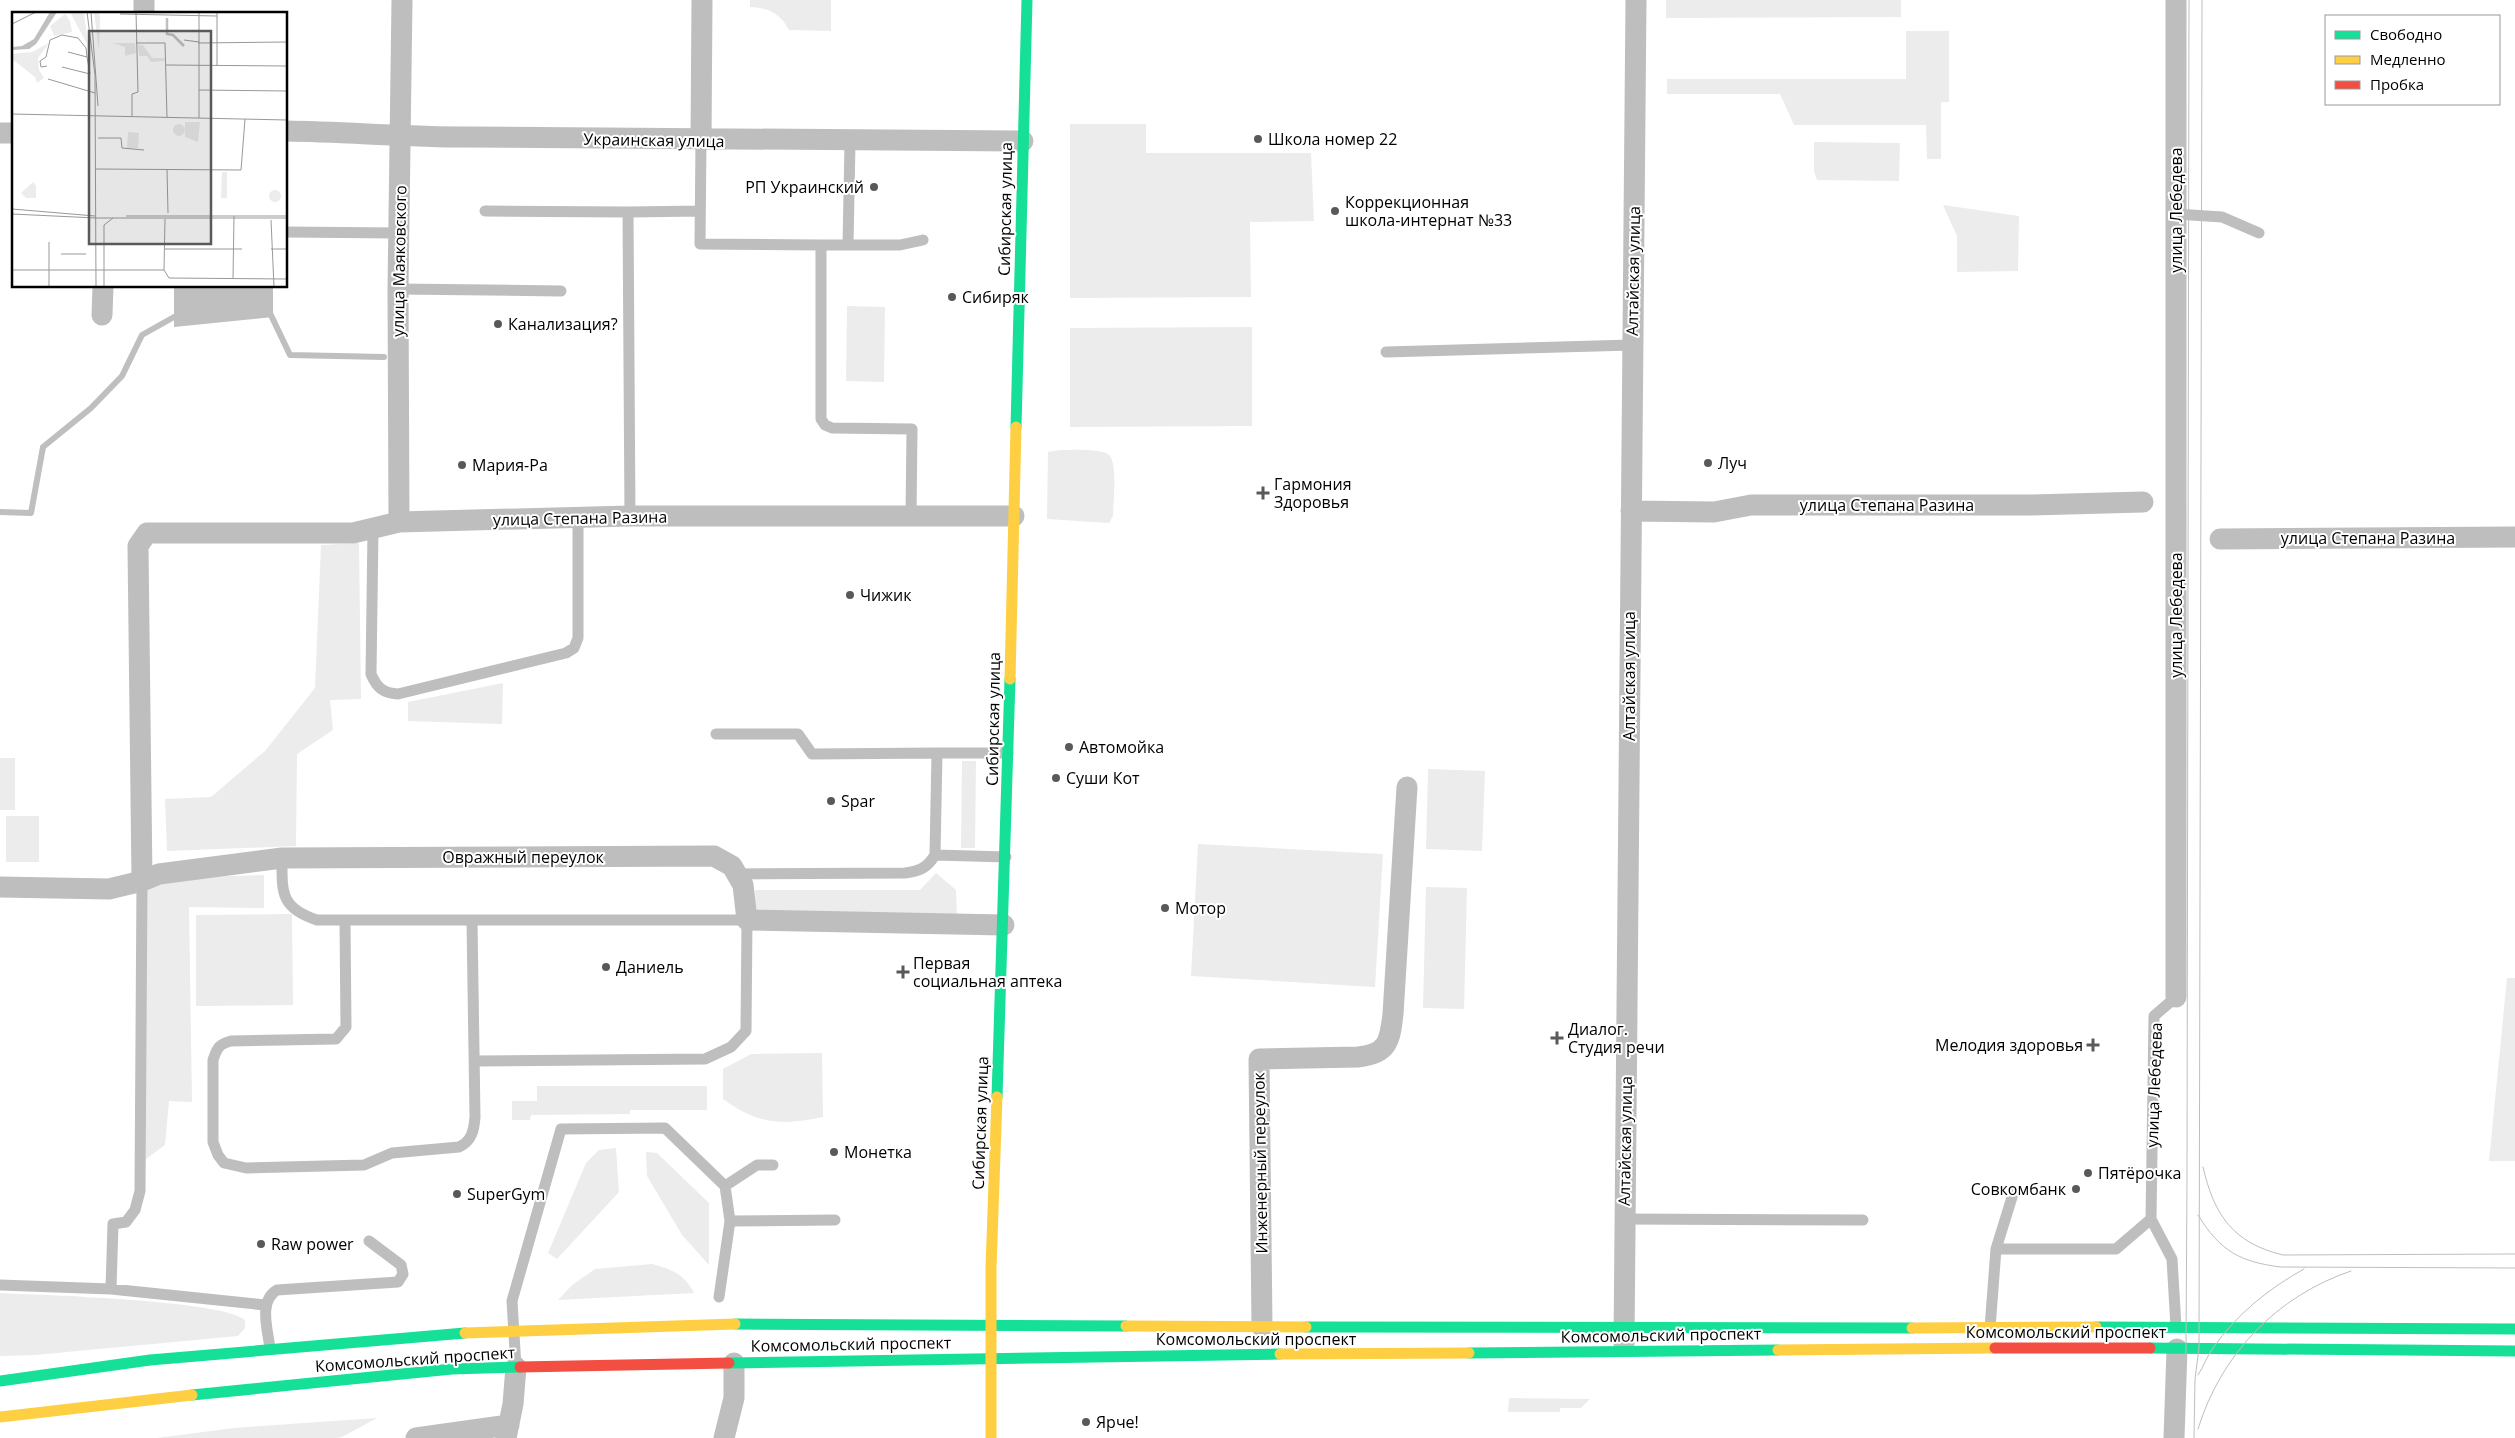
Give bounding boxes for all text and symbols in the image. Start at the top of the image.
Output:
inset map [12,12,288,288]
legend [2325,15,2500,105]
text: Свободно [2370,24,2442,44]
text: Медленно [2370,49,2446,69]
text: Пробка [2370,74,2424,94]
street label: Украинская улица [583,128,725,152]
place label: Школа номер 22 [1268,128,1397,150]
marker: Школа номер 22 [1252,133,1264,145]
street label: Сибирская улица [993,142,1017,276]
street label: улица Лебедева [2165,147,2187,273]
place label: РП Украинский [745,176,864,198]
marker: РП Украинский [868,181,880,193]
street label: улица Маяковского [387,185,411,337]
place label: Коррекционная школа-интернат №33 [1345,191,1512,231]
marker: Коррекционная школа-интернат №33 [1329,205,1341,217]
street label: Алтайская улица [1621,206,1645,336]
place label: Сибиряк [962,286,1030,308]
marker: Сибиряк [946,291,958,303]
place label: Канализация? [508,313,618,335]
marker: Канализация? [492,318,504,330]
place label: Луч [1718,452,1747,474]
place label: Мария-Ра [472,454,548,476]
marker: Луч [1702,457,1714,469]
marker: Мария-Ра [456,459,468,471]
place label: Гармония Здоровья [1274,473,1352,513]
marker: Гармония Здоровья [1256,486,1270,500]
street label: улица Степана Разина [1800,494,1974,516]
street label: улица Степана Разина [493,505,667,531]
street label: улица Степана Разина [2281,527,2455,549]
street label: улица Лебедева [2165,552,2187,678]
place label: Чижик [860,584,912,606]
marker: Чижик [844,589,856,601]
street label: Алтайская улица [1618,611,1640,741]
street label: Сибирская улица [981,652,1005,786]
place label: Автомойка [1079,736,1164,758]
marker: Автомойка [1063,741,1075,753]
place label: Суши Кот [1066,767,1140,789]
marker: Суши Кот [1050,772,1062,784]
place label: Spar [841,790,875,812]
marker: Spar [825,795,837,807]
street label: Овражный переулок [442,846,605,868]
place label: Мотор [1175,897,1226,919]
marker: Мотор [1159,902,1171,914]
place label: Первая социальная аптека [913,952,1062,992]
place label: Даниель [616,956,684,978]
marker: Даниель [600,961,612,973]
marker: Первая социальная аптека [897,966,909,978]
place label: Диалог. Студия речи [1568,1018,1665,1058]
street label: улица Лебедева [2141,1022,2167,1148]
marker: Диалог. Студия речи [1550,1031,1564,1045]
place label: Мелодия здоровья [1935,1034,2083,1056]
marker: Мелодия здоровья [2087,1039,2099,1051]
street label: Сибирская улица [967,1056,993,1190]
street label: Инженерный переулок [1247,1071,1273,1254]
street label: Алтайская улица [1613,1076,1637,1206]
place label: Монетка [844,1141,912,1163]
marker: Монетка [828,1146,840,1158]
place label: Пятёрочка [2098,1162,2181,1184]
marker: Пятёрочка [2082,1167,2094,1179]
place label: Совкомбанк [1971,1178,2067,1200]
place label: SuperGym [467,1183,545,1205]
marker: Совкомбанк [2070,1183,2082,1195]
marker: SuperGym [451,1188,463,1200]
place label: Raw power [271,1233,354,1255]
marker: Raw power [255,1238,267,1250]
street label: Комсомольский проспект [1966,1321,2167,1343]
street label: Комсомольский проспект [1561,1322,1762,1348]
street label: Комсомольский проспект [1156,1328,1357,1350]
street label: Комсомольский проспект [751,1331,952,1357]
street label: Комсомольский проспект [314,1341,516,1377]
place label: Ярче! [1096,1411,1139,1433]
marker: Ярче! [1080,1416,1092,1428]

